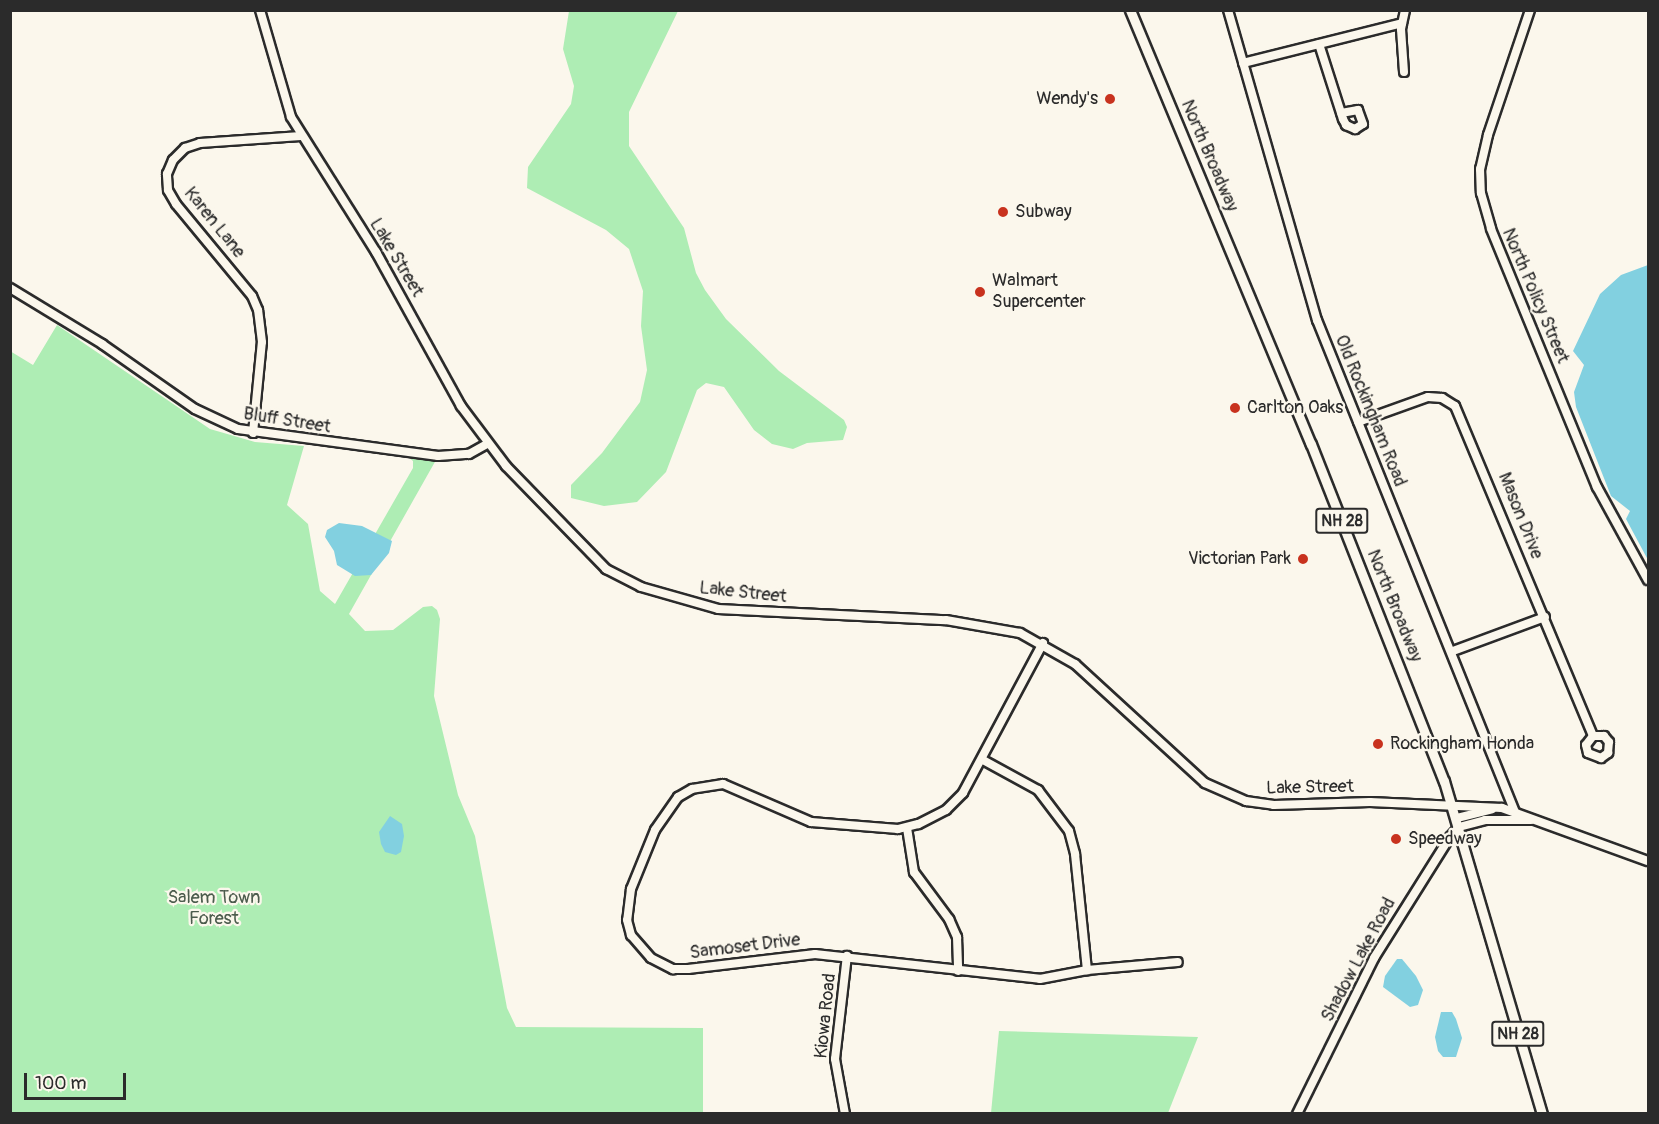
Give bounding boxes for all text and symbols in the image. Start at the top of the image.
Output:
place label: Wendy's [1036,88,1098,110]
marker: Wendy's [1103,92,1117,106]
street label: North Broadway [1176,97,1242,215]
street label: Karen Lane [179,183,249,263]
place label: Subway [1015,201,1072,223]
marker: Subway [996,205,1010,219]
street label: Lake Street [364,215,428,301]
street label: North Policy Street [1497,225,1573,367]
place label: Walmart Supercenter [992,271,1086,314]
marker: Walmart Supercenter [973,285,987,299]
street label: Old Rockingham Road [1330,332,1410,490]
place label: Carlton Oaks [1247,397,1343,419]
marker: Carlton Oaks [1228,401,1242,415]
street label: Bluff Street [242,403,332,439]
street label: Mason Drive [1493,470,1547,562]
road number: NH 28 [1315,508,1369,534]
street label: North Broadway [1362,547,1426,665]
place label: Victorian Park [1188,548,1291,570]
marker: Victorian Park [1296,552,1310,566]
street label: Lake Street [698,578,788,608]
place label: Rockingham Honda [1390,733,1534,755]
marker: Rockingham Honda [1371,737,1385,751]
street label: Lake Street [1266,776,1354,800]
place label: Speedway [1408,828,1482,850]
marker: Speedway [1389,832,1403,846]
park label: Salem Town Forest [168,888,260,930]
street label: Shadow Lake Road [1317,894,1401,1026]
street label: Samoset Drive [689,930,801,964]
street label: Kiowa Road [811,972,841,1060]
road number: NH 28 [1491,1021,1545,1047]
scale bar [27,1061,129,1099]
text: 100 m [35,1072,87,1095]

